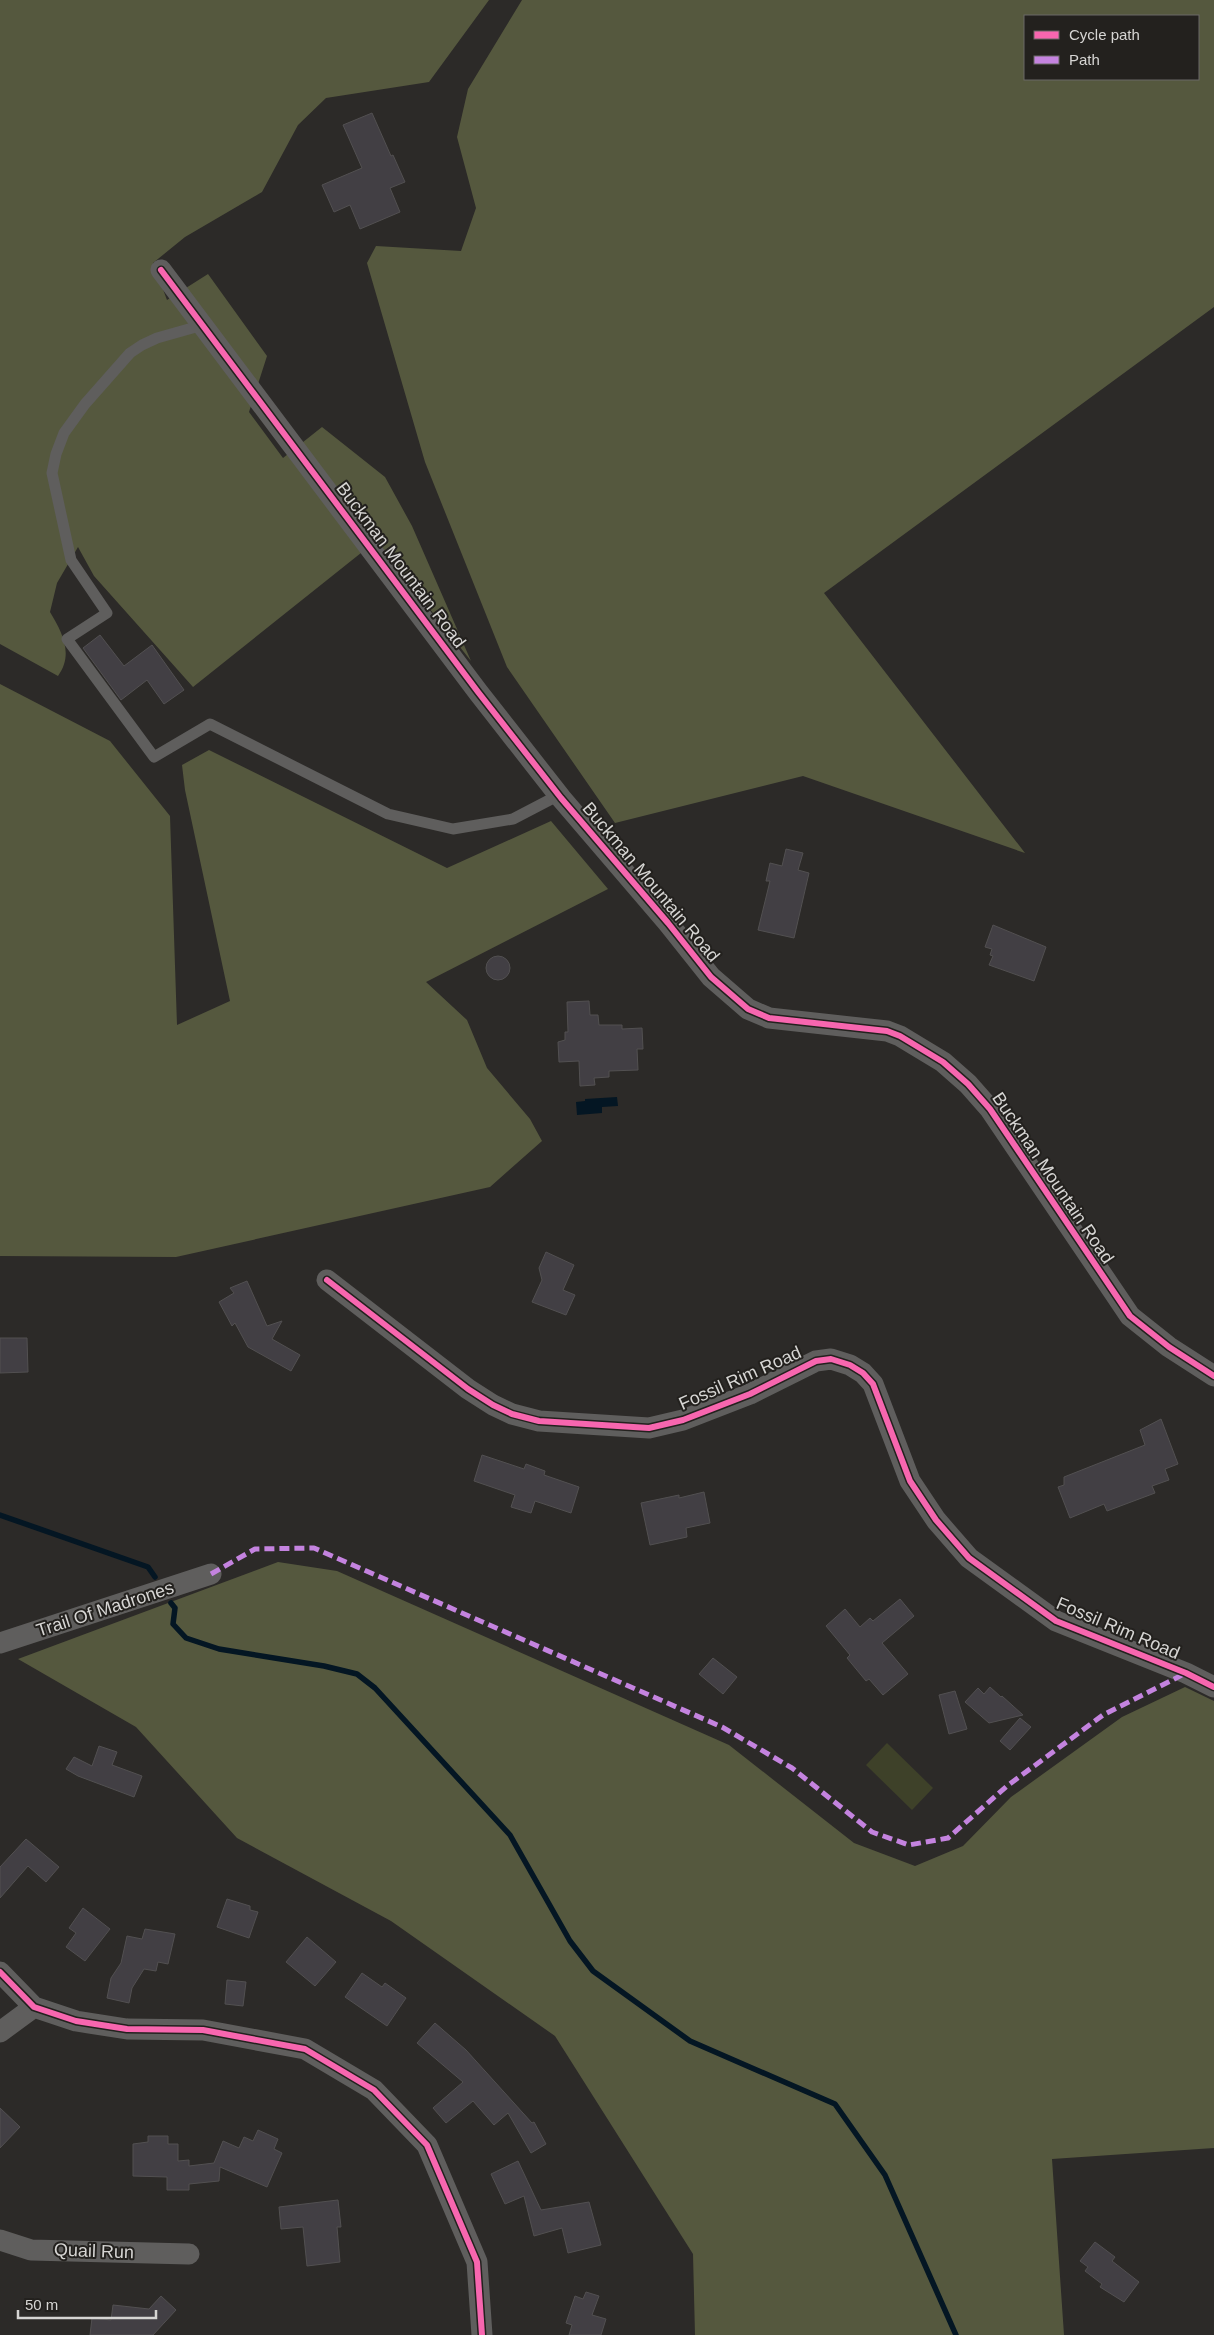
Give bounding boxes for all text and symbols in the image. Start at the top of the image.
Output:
legend [1024,15,1199,80]
text: Cycle path [1069,26,1140,43]
text: Path [1069,51,1100,68]
street label: Buckman Mountain Road [332,478,470,652]
street label: Buckman Mountain Road [578,798,724,966]
street label: Buckman Mountain Road [988,1089,1118,1267]
street label: Fossil Rim Road [676,1342,804,1414]
street label: Trail Of Madrones [34,1577,176,1641]
street label: Fossil Rim Road [1053,1593,1183,1663]
street label: Quail Run [54,2240,134,2262]
scale bar [18,2288,155,2320]
text: 50 m [25,2296,58,2313]

